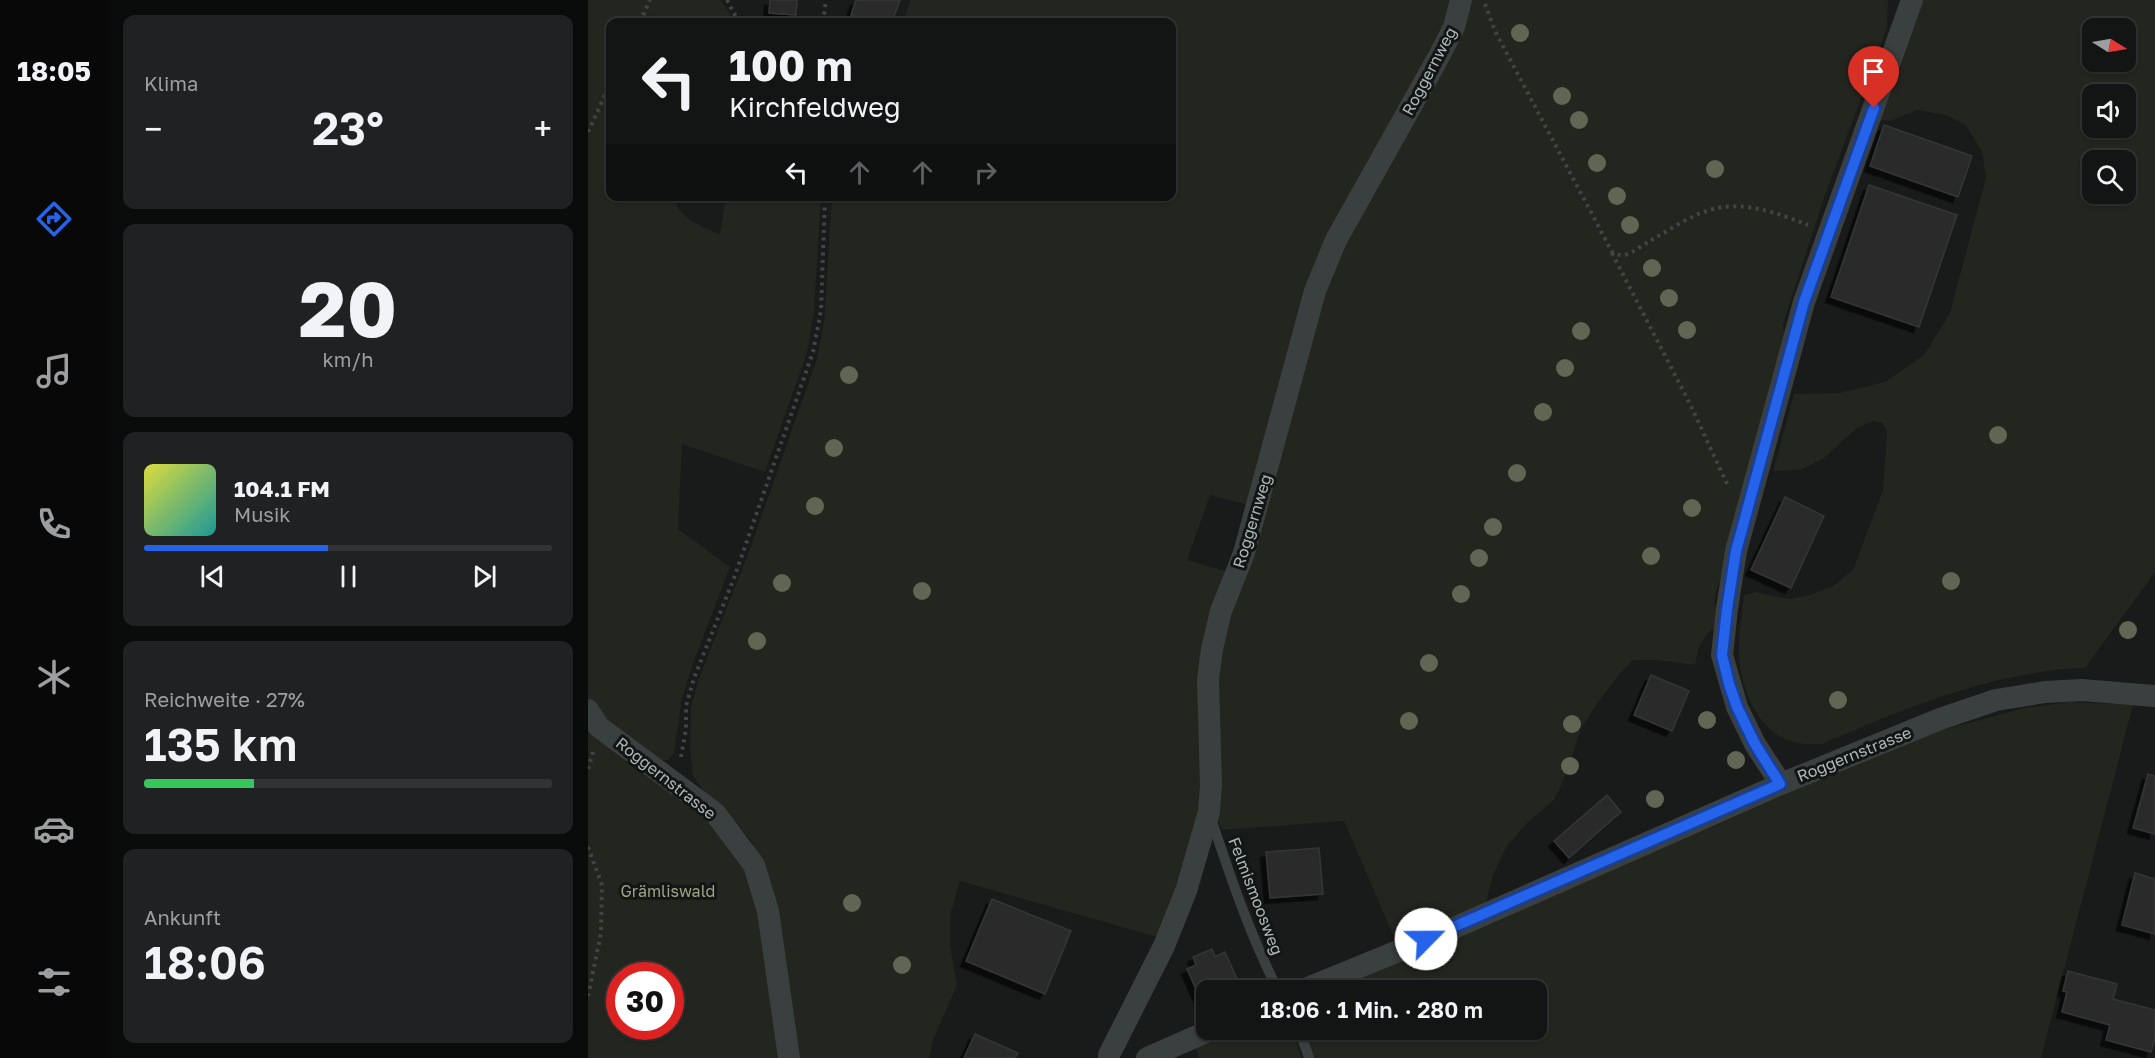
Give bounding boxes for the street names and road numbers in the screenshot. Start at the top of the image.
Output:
street label: Roggernweg [1397,23,1461,119]
street label: Roggernweg [1228,472,1276,570]
street label: Roggernstrasse [1794,722,1914,786]
street label: Roggernstrasse [612,733,720,823]
street label: Felmismoosweg [1224,834,1288,958]

